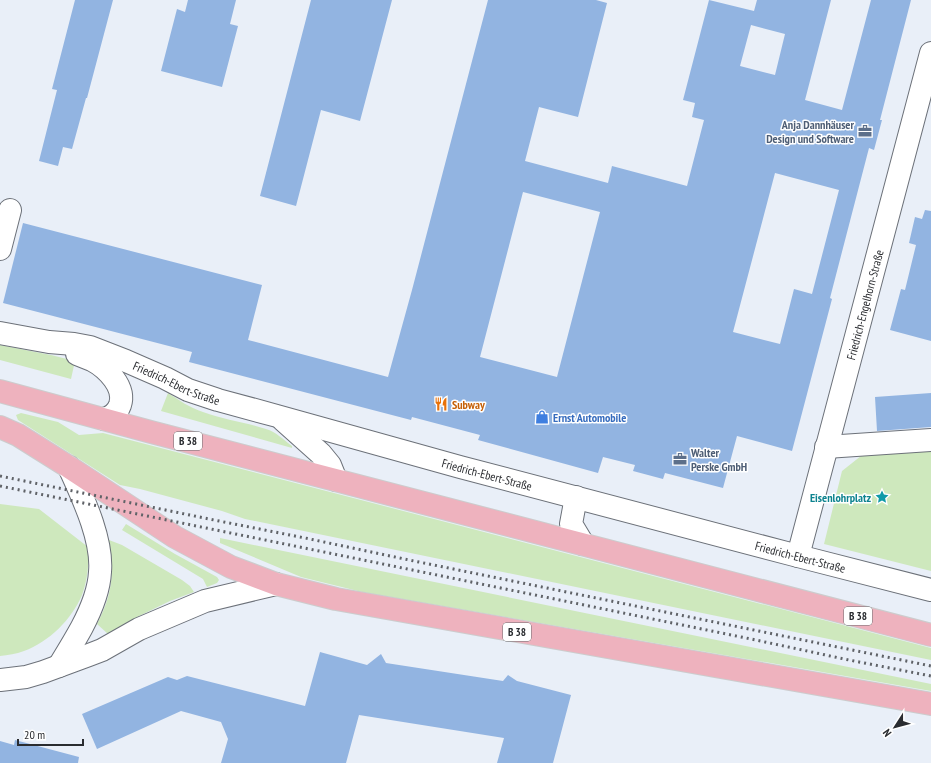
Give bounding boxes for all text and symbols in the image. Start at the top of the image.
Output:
place label: Anja Dannhäuser Design und Software [766,117,854,146]
office icon: Anja Dannhäuser Design und Software [857,123,873,139]
street label: Friedrich-Engelhorn-Straße [843,248,886,361]
street label: Friedrich-Ebert-Straße [131,358,222,408]
restaurant icon: Subway [433,396,449,412]
place label: Subway [452,397,485,412]
shop icon: Ernst Automobile [534,409,550,425]
place label: Ernst Automobile [553,410,626,425]
road number: B 38 [174,432,202,450]
place label: Walter Perske GmbH [690,445,747,474]
office icon: Walter Perske GmbH [672,451,688,467]
street label: Friedrich-Ebert-Straße [440,455,534,493]
place icon: Eisenlohrplatz [874,489,890,505]
place label: Eisenlohrplatz [810,490,871,505]
street label: Friedrich-Ebert-Straße [754,538,847,575]
road number: B 38 [844,607,872,625]
road number: B 38 [503,623,531,641]
north arrow [875,707,915,747]
scale bar [18,721,83,747]
text: N [879,726,894,739]
text: 20 m [24,727,45,742]

